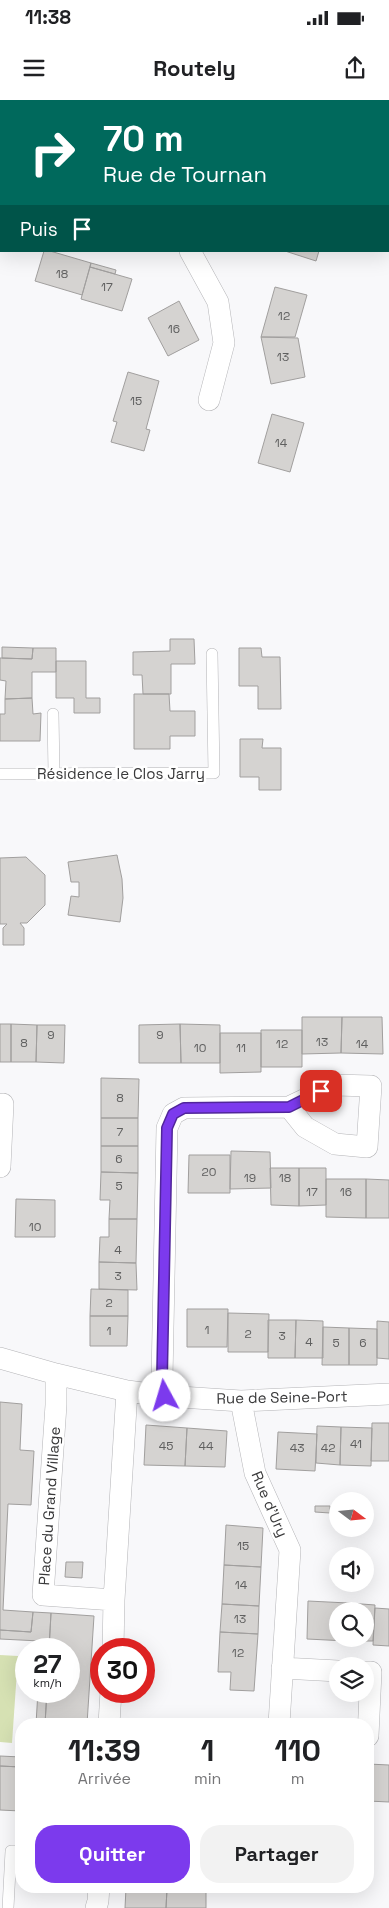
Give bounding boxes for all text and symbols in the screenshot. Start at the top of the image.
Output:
text: 11:38 [25,5,71,30]
icon: menu [20,54,48,82]
text: Routely [153,54,236,82]
icon: share [341,54,369,82]
text: 70 m [103,117,184,161]
icon: right [20,120,85,185]
text: Rue de Tournan [103,160,267,188]
icon: arrive [68,215,96,243]
text: Puis [20,217,58,242]
house number: 18 [56,266,68,282]
house number: 17 [101,279,113,295]
house number: 12 [278,308,290,324]
house number: 16 [168,321,180,337]
house number: 13 [277,349,289,365]
house number: 15 [130,393,142,409]
house number: 14 [275,435,288,451]
street label: Résidence le Clos Jarry [37,764,205,783]
house number: 9 [47,1027,55,1043]
house number: 9 [156,1027,164,1043]
house number: 13 [316,1034,328,1050]
house number: 8 [20,1035,28,1051]
house number: 12 [276,1036,288,1052]
house number: 14 [356,1036,369,1052]
house number: 10 [194,1040,206,1056]
house number: 11 [236,1040,246,1056]
pin [300,1070,342,1112]
icon: arrive [307,1077,335,1105]
house number: 8 [116,1090,124,1106]
house number: 7 [117,1124,124,1140]
house number: 6 [115,1151,123,1167]
house number: 20 [202,1164,216,1180]
house number: 19 [244,1170,256,1186]
house number: 18 [279,1170,291,1186]
house number: 5 [115,1178,123,1194]
house number: 17 [306,1184,318,1200]
house number: 16 [340,1184,352,1200]
house number: 10 [29,1219,41,1235]
house number: 4 [114,1242,122,1258]
house number: 3 [114,1268,122,1284]
house number: 2 [105,1295,113,1311]
house number: 1 [204,1322,210,1338]
house number: 1 [106,1323,112,1339]
house number: 2 [244,1326,252,1342]
house number: 3 [278,1328,286,1344]
house number: 4 [305,1334,313,1350]
house number: 5 [332,1335,340,1351]
house number: 6 [359,1335,367,1351]
position arrow [138,1369,190,1421]
street label: Rue de Seine-Port [216,1386,348,1408]
street label: Place du Grand Village [34,1426,64,1586]
house number: 41 [350,1436,362,1452]
house number: 45 [159,1438,173,1454]
house number: 44 [198,1438,214,1454]
house number: 43 [290,1440,304,1456]
house number: 42 [321,1440,335,1456]
street label: Rue d'Ury [248,1468,292,1540]
north arrow [329,1492,374,1538]
map controls [329,1492,374,1702]
house number: 15 [237,1538,249,1554]
button: sound [329,1547,374,1592]
house number: 14 [235,1577,248,1593]
button: search [329,1602,374,1647]
house number: 13 [234,1611,246,1627]
speed limit sign: 30 [90,1638,155,1703]
house number: 12 [232,1645,244,1661]
text: 27 [33,1648,62,1680]
button: layers [329,1657,374,1702]
text: km/h [33,1675,62,1691]
text: 11:39 [68,1731,141,1770]
text: 1 [201,1731,214,1770]
text: 110 [274,1731,321,1770]
text: Arrivée [78,1768,131,1789]
text: min [194,1768,221,1789]
text: m [291,1768,305,1789]
button: Quitter [35,1825,190,1883]
button: Partager [200,1825,354,1883]

